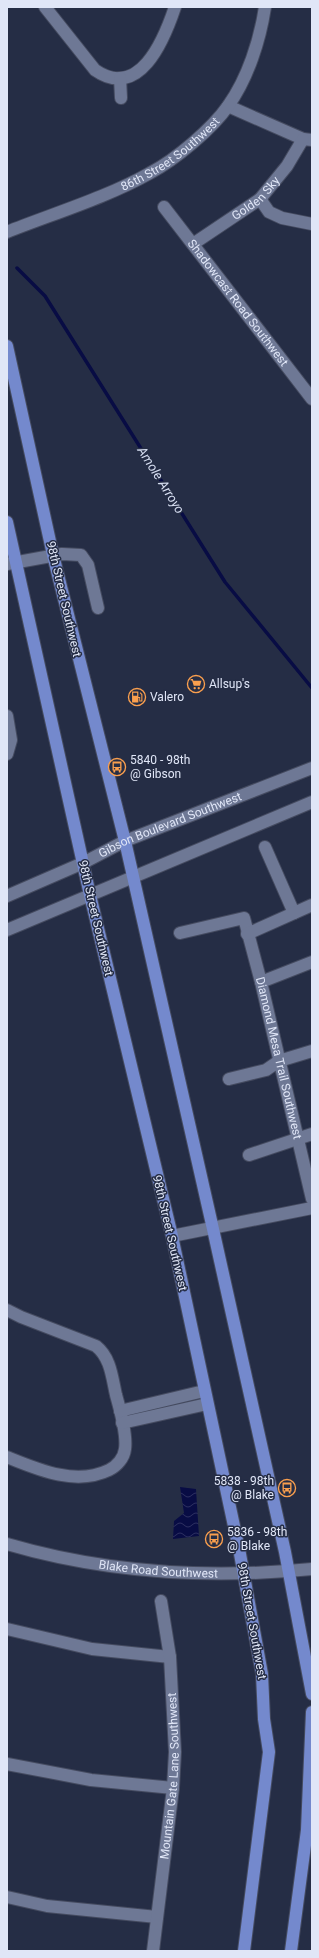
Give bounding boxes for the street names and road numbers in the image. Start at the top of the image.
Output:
street label: 86th Street Southwest [119,114,223,194]
street label: Golden Sky [229,173,283,223]
street label: Shadowcast Road Southwest [185,237,291,369]
street label: 98th Street Southwest [44,540,84,658]
street label: Gibson Boulevard Southwest [96,789,244,861]
street label: 98th Street Southwest [76,859,116,977]
street label: Diamond Mesa Trail Southwest [253,975,305,1140]
street label: 98th Street Southwest [150,1174,190,1292]
street label: Blake Road Southwest [98,1557,218,1580]
street label: 98th Street Southwest [235,1562,269,1681]
street label: Mountain Gate Lane Southwest [157,1692,182,1860]

